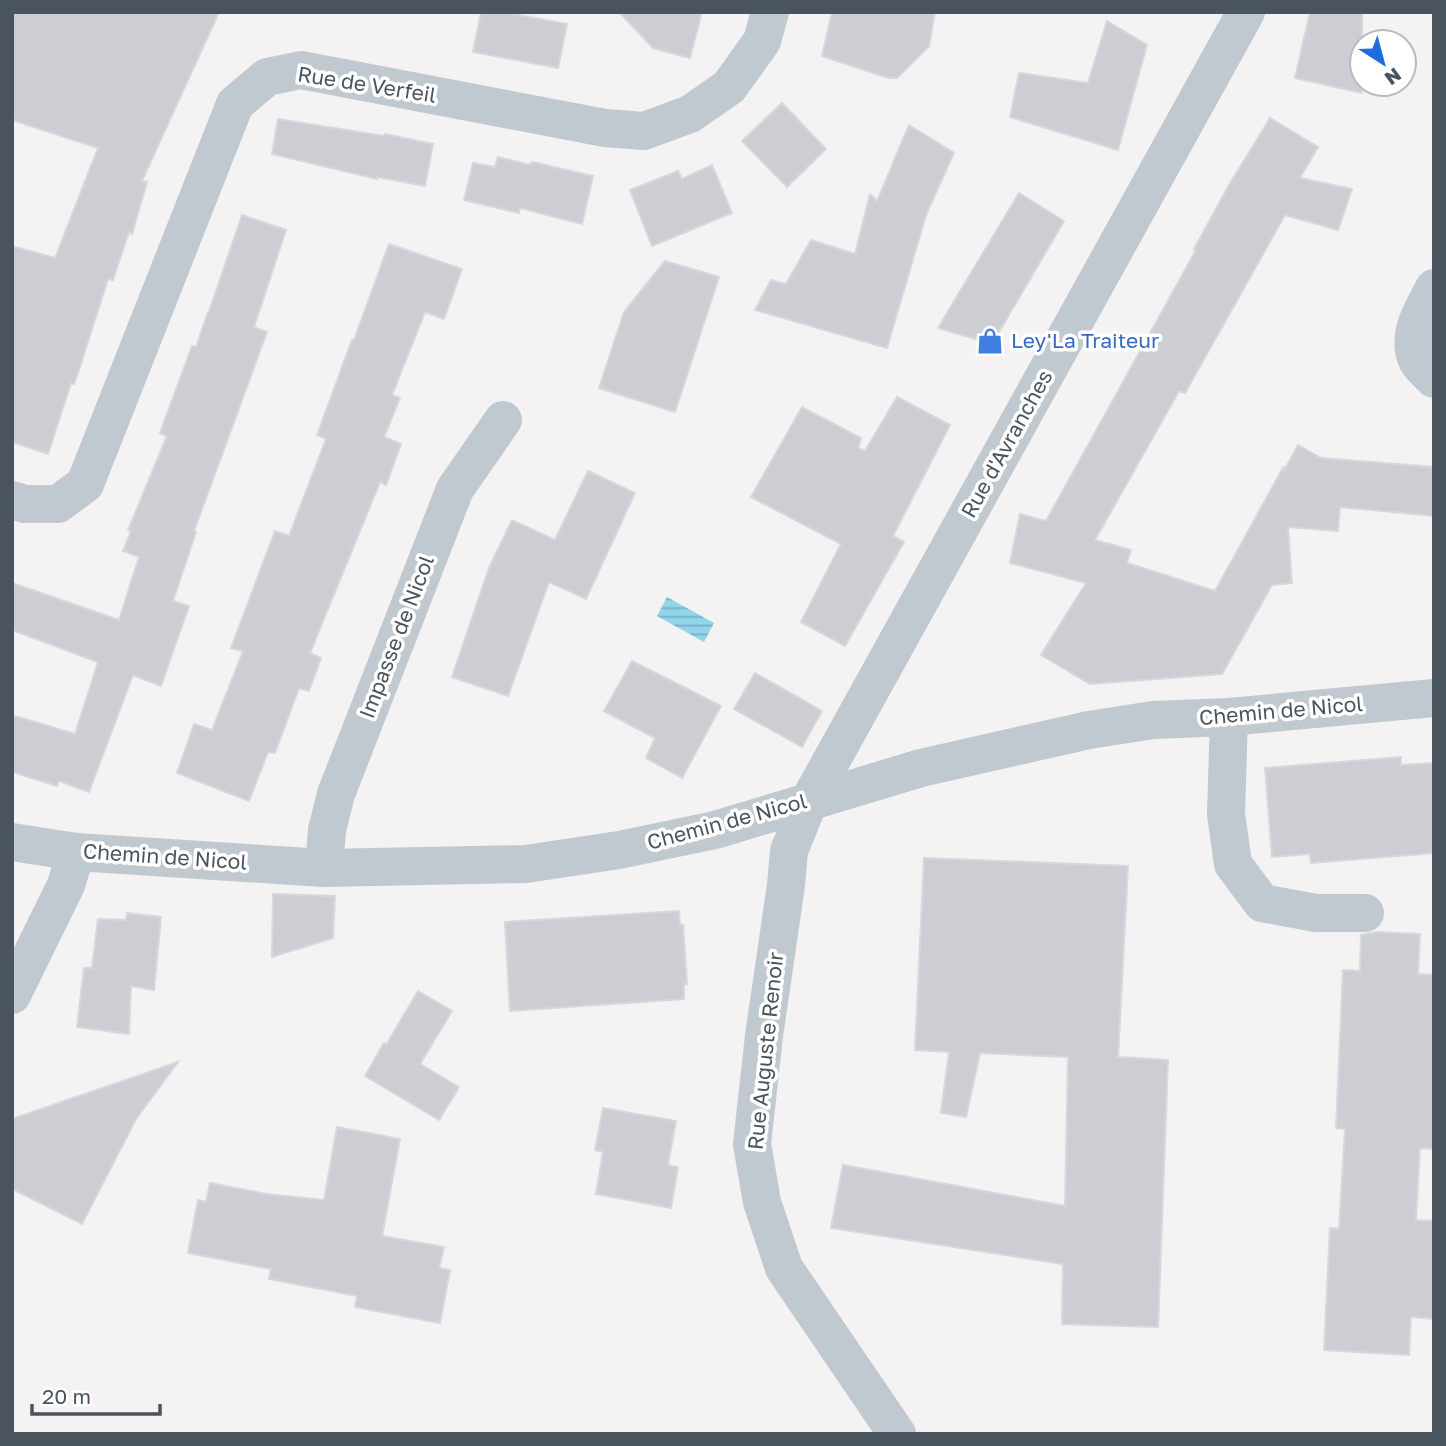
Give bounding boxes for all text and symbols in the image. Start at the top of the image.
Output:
north arrow [1348,28,1418,98]
street label: Rue de Verfeil [296,60,438,108]
text: N [1381,64,1406,91]
shop icon: Ley'La Traiteur [975,326,1005,356]
place label: Ley'La Traiteur [1011,327,1159,353]
street label: Rue d'Avranches [955,365,1057,522]
street label: Impasse de Nicol [353,552,439,722]
street label: Chemin de Nicol [1198,690,1364,730]
street label: Chemin de Nicol [644,787,810,855]
street label: Chemin de Nicol [82,837,248,875]
street label: Rue Auguste Renoir [742,951,788,1151]
scale bar [32,1372,159,1416]
text: 20 m [42,1383,91,1409]

